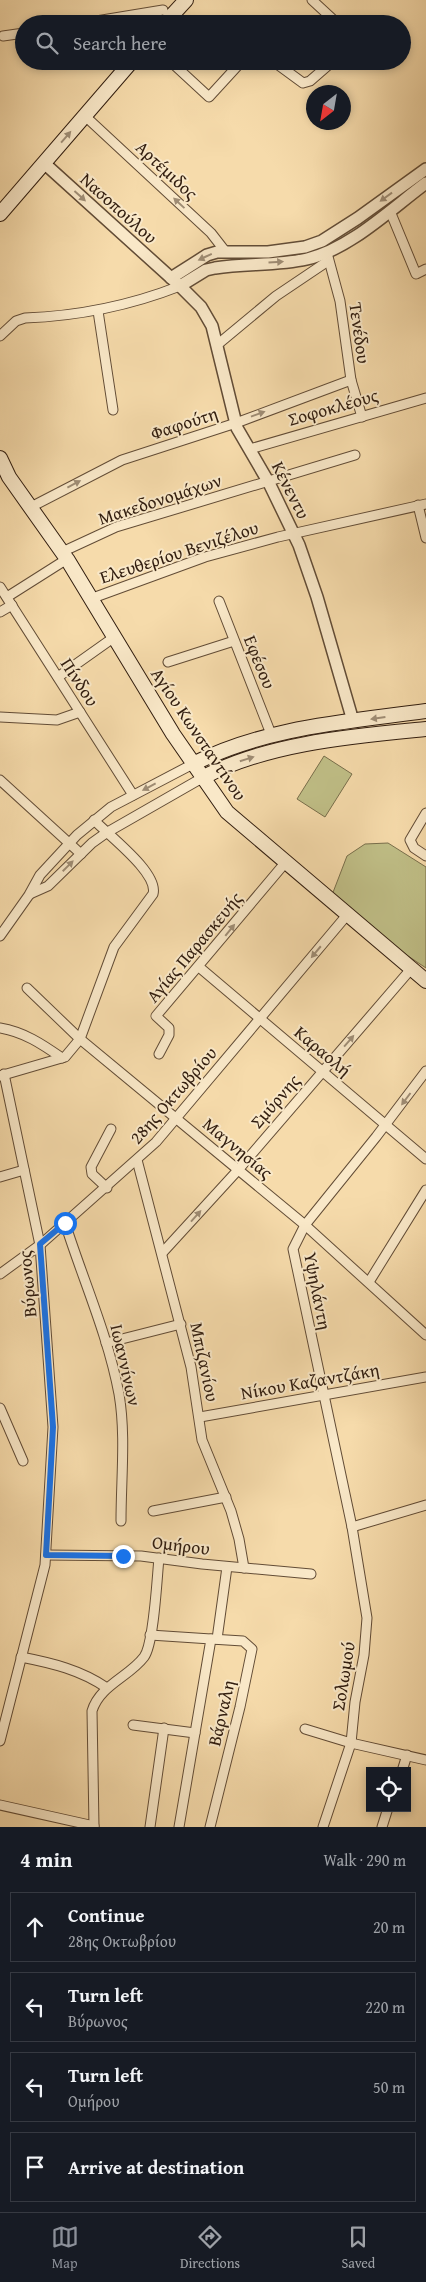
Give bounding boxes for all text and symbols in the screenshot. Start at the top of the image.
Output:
search box [15,15,411,70]
icon: search [33,29,61,57]
text: Search here [73,29,167,57]
north arrow [306,85,351,130]
one-way arrow [61,131,72,144]
street label: Αρτέμιδος [130,134,204,206]
street label: Νασοπούλου [74,166,164,250]
one-way arrow [74,190,86,202]
one-way arrow [379,192,393,202]
one-way arrow [173,198,186,209]
one-way arrow [198,253,212,261]
one-way arrow [268,258,284,266]
street label: Τενέδου [342,301,378,365]
street label: Σοφοκλέους [285,381,382,433]
street label: Φαφούτη [147,399,221,447]
one-way arrow [251,410,266,417]
street label: Κένεντυ [265,456,317,524]
street label: Μακεδονομάχων [95,466,225,532]
one-way arrow [67,480,81,488]
street label: Ελευθερίου Βενιζέλου [96,514,262,590]
street label: Εφέσου [237,631,283,693]
street label: Πίνδου [54,652,106,712]
street label: Αγίου Κωνσταντίνου [144,662,254,806]
one-way arrow [369,714,385,722]
one-way arrow [240,755,255,763]
one-way arrow [142,783,157,791]
one-way arrow [62,860,74,872]
street label: Αγίας Παρασκευής [139,885,249,1008]
one-way arrow [224,923,235,936]
one-way arrow [310,946,321,959]
street label: Καραολή [289,1019,357,1083]
one-way arrow [343,1035,354,1048]
street label: 28ης Οκτωβρίου [123,1040,223,1150]
street label: Σμύρνης [244,1068,307,1134]
one-way arrow [400,1092,411,1105]
street label: Μαγνησίας [197,1111,279,1186]
one-way arrow [190,1211,202,1223]
route start [54,1212,77,1235]
street label: Βύρωνος [11,1249,43,1319]
street label: Υψηλάντη [297,1249,339,1332]
street label: Μπιζανίου [183,1320,227,1404]
street label: Ιωαννίνων [103,1321,149,1409]
street label: Νίκου Καζαντζάκη [239,1356,381,1406]
street label: Ομήρου [151,1528,211,1562]
route end [112,1545,135,1568]
street label: Σολωμού [324,1640,362,1712]
street label: Βάρναλη [200,1677,242,1749]
map controls [366,1767,411,1812]
button: locate [366,1767,411,1812]
text: 4 min [20,1844,72,1875]
text: Walk · 290 m [323,1848,406,1872]
text: Continue [68,1901,145,1929]
icon: ahead [21,1913,49,1941]
text: 20 m [373,1915,405,1939]
text: 28ης Οκτωβρίου [68,1929,176,1953]
text: Turn left [68,1981,143,2009]
icon: left [21,1993,49,2021]
text: 220 m [365,1995,405,2019]
text: Βύρωνος [68,2009,128,2033]
text: Turn left [68,2061,143,2089]
icon: left [21,2073,49,2101]
text: 50 m [373,2075,405,2099]
text: Ομήρου [68,2089,120,2113]
icon: arrive [21,2153,49,2181]
text: Arrive at destination [68,2153,244,2181]
tab: Map [51,2223,79,2273]
tab: Directions [180,2223,240,2273]
tab: Saved [341,2223,375,2273]

